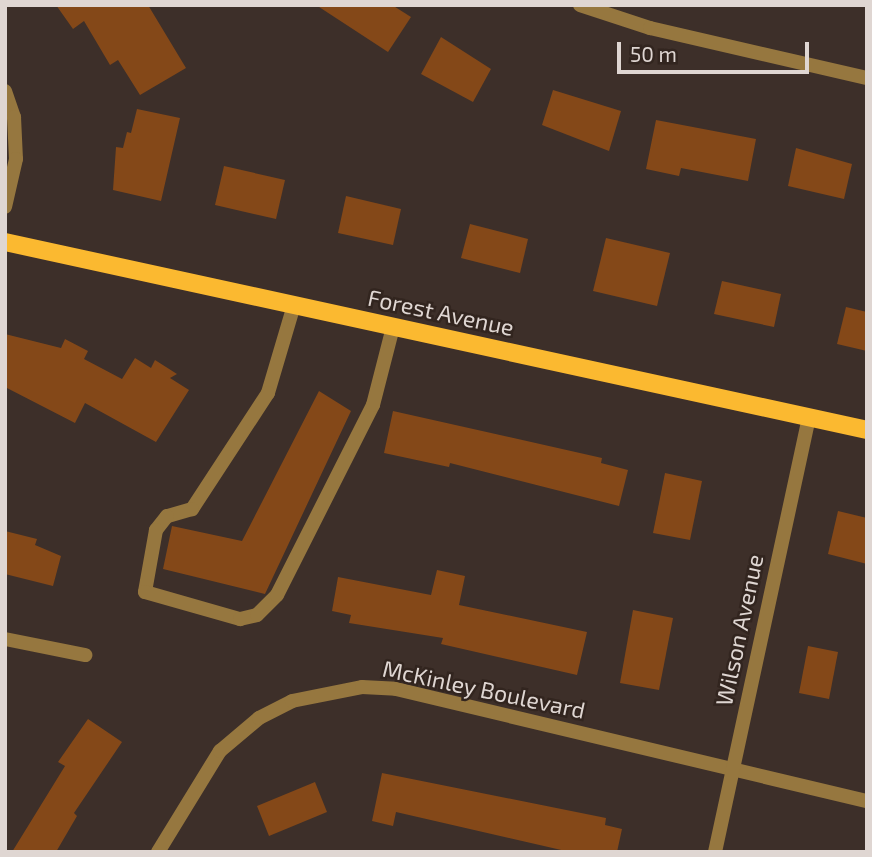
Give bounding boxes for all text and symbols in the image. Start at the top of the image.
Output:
scale bar [620,28,812,72]
text: 50 m [630,41,677,66]
street label: Forest Avenue [365,283,517,341]
street label: Wilson Avenue [709,551,769,709]
street label: McKinley Boulevard [380,654,588,724]

